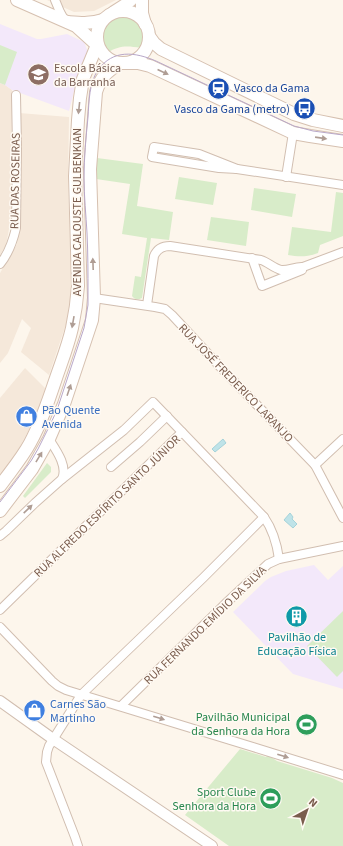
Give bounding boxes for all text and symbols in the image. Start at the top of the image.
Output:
place label: Escola Básica da Barranha [54,60,121,91]
school or university icon: Escola Básica da Barranha [26,62,52,88]
one-way arrow [157,69,168,75]
station icon: Vasco da Gama [205,75,231,101]
place label: Vasco da Gama [234,80,310,97]
bus stop icon: Vasco da Gama (metro) [292,96,318,122]
place label: Vasco da Gama (metro) [174,101,290,118]
one-way arrow [75,102,82,114]
street label: AVENIDA CALOUSTE GULBENKIAN [69,128,86,296]
street label: RUA DAS ROSEIRAS [6,133,25,229]
one-way arrow [315,135,327,141]
one-way arrow [90,257,96,270]
one-way arrow [70,316,76,328]
street label: RUA JOSÉ FREDERICO LARANJO [174,320,297,446]
one-way arrow [66,384,72,396]
place label: Pão Quente Avenida [42,402,100,433]
shop icon: Pão Quente Avenida [14,404,40,430]
street label: RUA ALFREDO ESPÍRITO SANTO JÚNIOR [30,431,185,581]
one-way arrow [36,451,43,463]
one-way arrow [23,504,33,514]
street label: RUA FERNANDO EMÍDIO DA SILVA [140,562,271,689]
building icon: Pavilhão de Educação Física [284,603,310,629]
place label: Pavilhão de Educação Física [257,629,337,660]
place label: Carnes São Martinho [50,696,106,727]
shop icon: Carnes São Martinho [21,698,47,724]
place label: Pavilhão Municipal da Senhora da Hora [191,709,290,740]
sports icon: Pavilhão Municipal da Senhora da Hora [293,711,319,737]
one-way arrow [153,715,165,721]
one-way arrow [277,753,289,759]
place label: Sport Clube Senhora da Hora [172,784,256,815]
sports icon: Sport Clube Senhora da Hora [258,786,284,812]
north arrow [287,790,327,830]
text: N [305,795,321,811]

